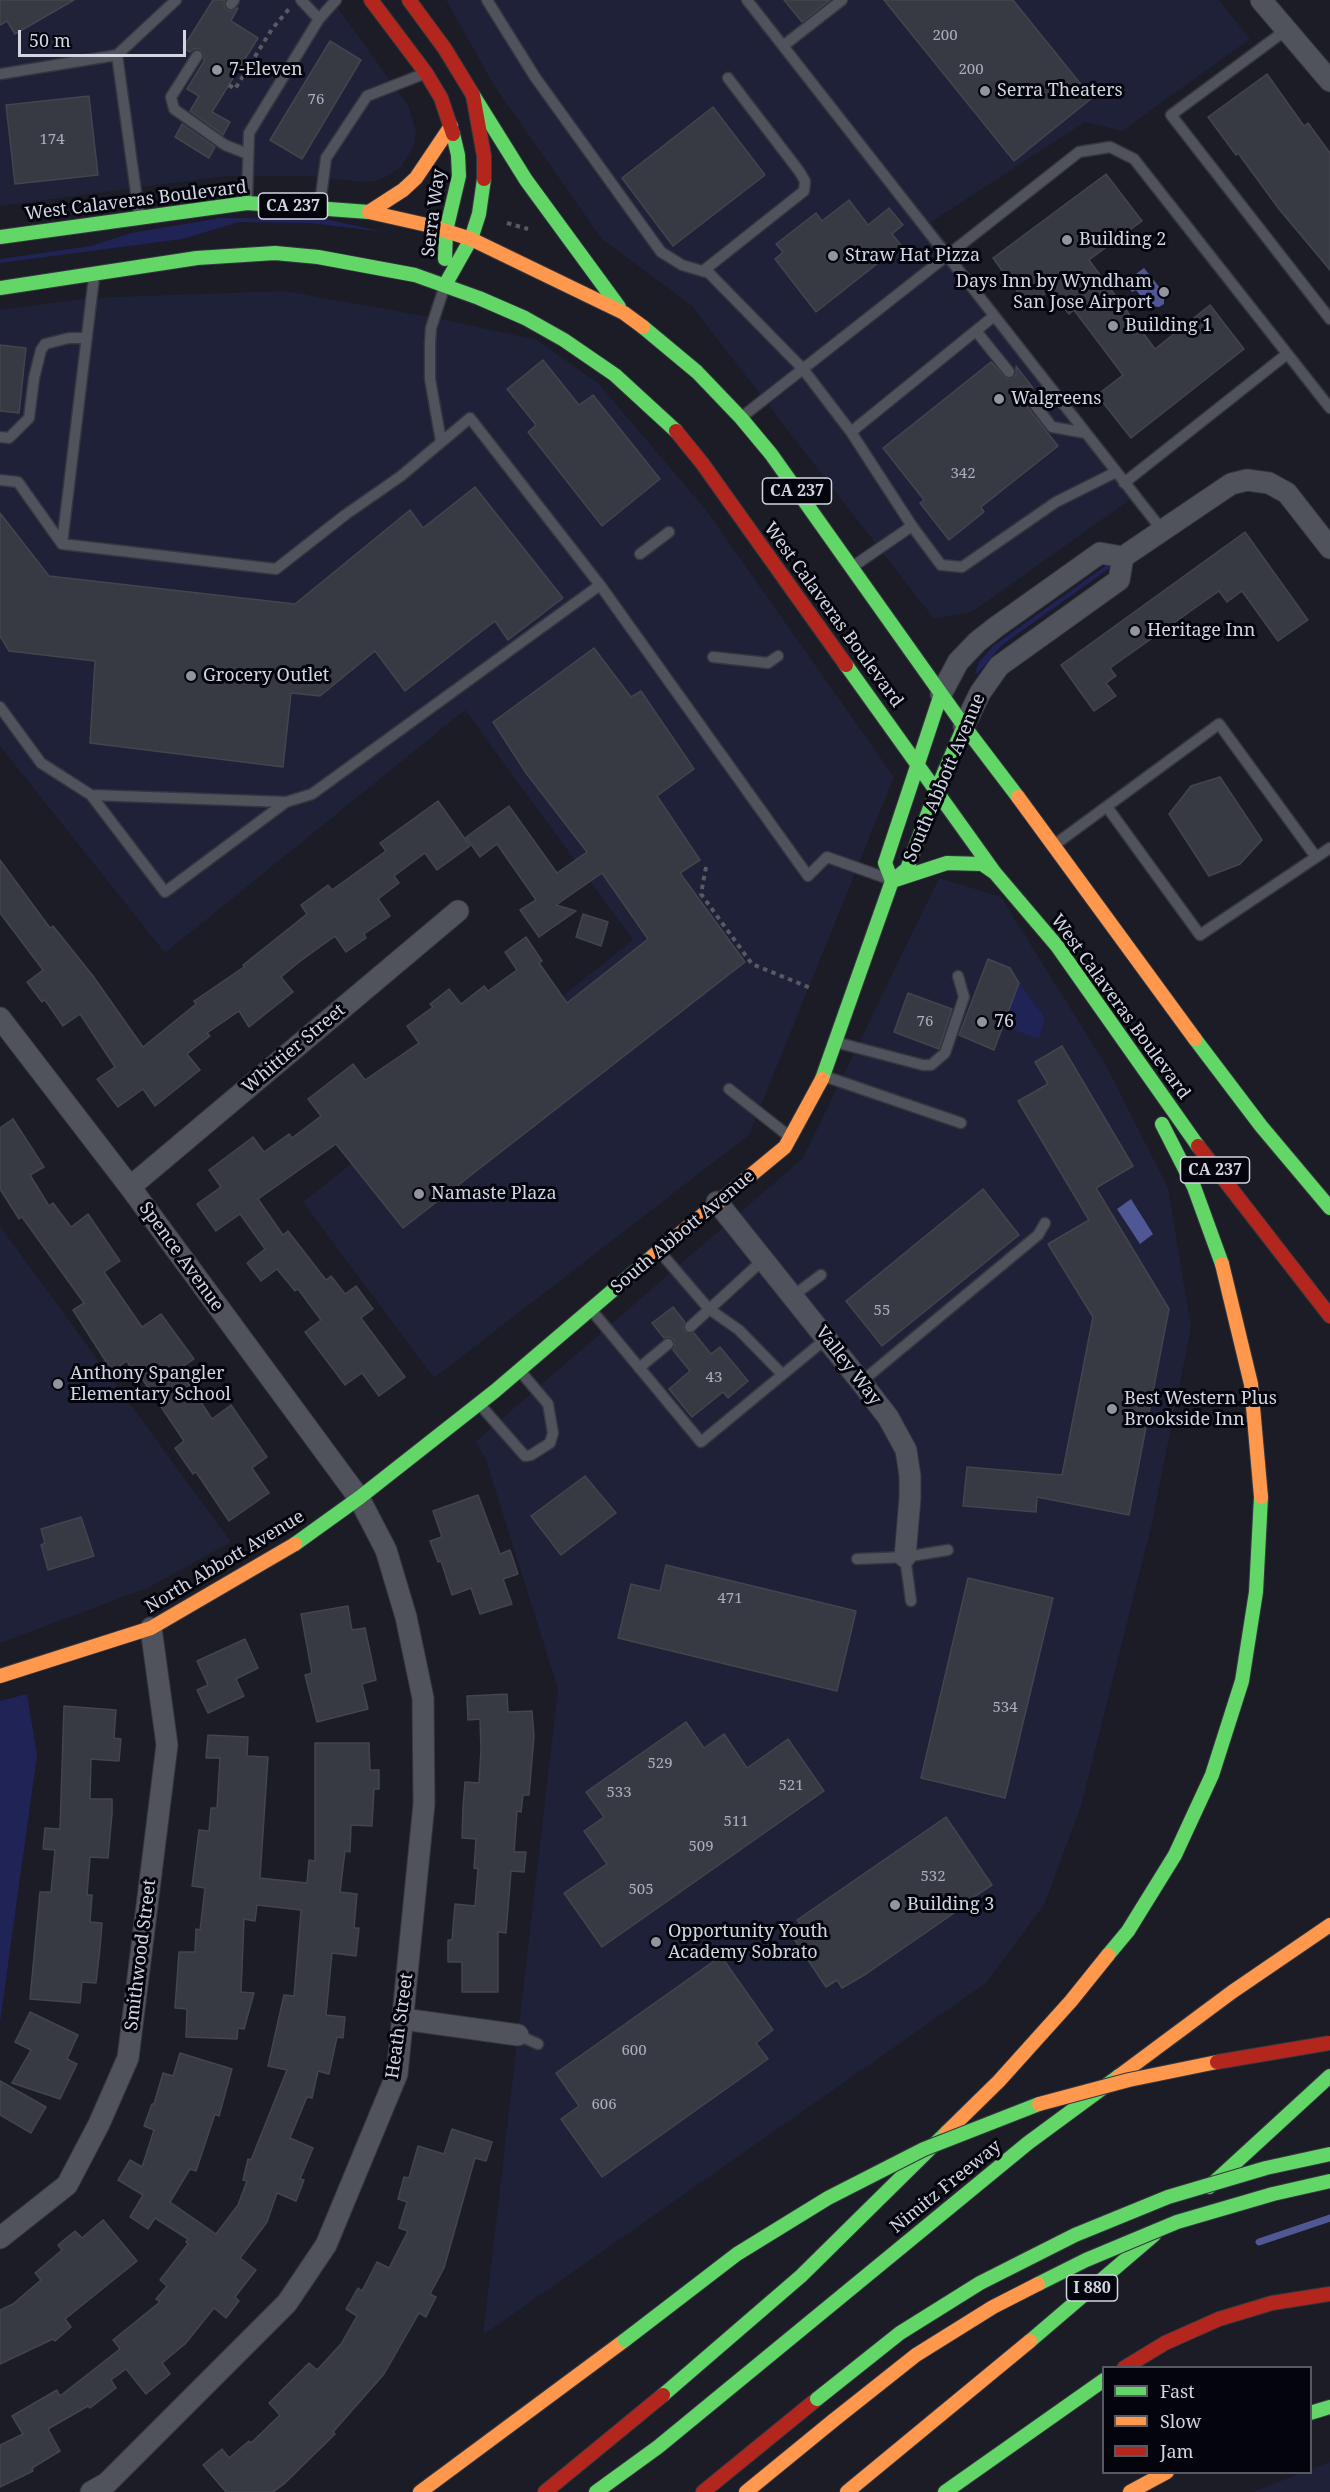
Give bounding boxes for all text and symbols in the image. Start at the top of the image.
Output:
scale bar [21,18,189,56]
house number: 200 [932,27,958,45]
text: 50 m [29,28,71,52]
place label: 7-Eleven [229,59,303,81]
house number: 200 [958,61,984,79]
marker: 7-Eleven [210,63,224,77]
place label: Serra Theaters [997,80,1123,102]
marker: Serra Theaters [978,84,992,98]
house number: 76 [308,91,324,109]
house number: 174 [39,131,65,149]
street label: Serra Way [418,168,450,258]
street label: West Calaveras Boulevard [24,177,248,225]
road number: CA 237 [258,193,328,219]
place label: Building 2 [1079,229,1166,251]
marker: Building 2 [1060,233,1074,247]
place label: Straw Hat Pizza [845,245,980,267]
marker: Straw Hat Pizza [826,249,840,263]
place label: Days Inn by Wyndham San Jose Airport [956,271,1152,314]
marker: Days Inn by Wyndham San Jose Airport [1157,285,1171,299]
place label: Building 1 [1125,315,1212,337]
marker: Building 1 [1106,319,1120,333]
place label: Walgreens [1011,388,1101,410]
marker: Walgreens [992,392,1006,406]
house number: 342 [950,465,976,483]
road number: CA 237 [762,478,832,504]
street label: West Calaveras Boulevard [759,518,907,712]
place label: Heritage Inn [1147,620,1255,642]
marker: Heritage Inn [1128,624,1142,638]
place label: Grocery Outlet [203,665,329,687]
marker: Grocery Outlet [184,669,198,683]
street label: South Abbott Avenue [900,691,990,865]
street label: West Calaveras Boulevard [1046,910,1194,1104]
street label: Whittier Street [238,1000,350,1098]
place label: 76 [994,1011,1014,1033]
house number: 76 [917,1013,933,1031]
marker: 76 [975,1015,989,1029]
road number: CA 237 [1180,1157,1250,1183]
street label: South Abbott Avenue [607,1166,759,1298]
place label: Namaste Plaza [431,1183,557,1205]
marker: Namaste Plaza [412,1187,426,1201]
street label: Spence Avenue [134,1198,228,1316]
house number: 55 [874,1302,890,1320]
street label: Valley Way [810,1322,886,1410]
place label: Anthony Spangler Elementary School [70,1363,231,1406]
house number: 43 [706,1369,722,1387]
marker: Anthony Spangler Elementary School [51,1377,65,1391]
place label: Best Western Plus Brookside Inn [1124,1388,1277,1430]
marker: Best Western Plus Brookside Inn [1105,1402,1119,1416]
street label: North Abbott Avenue [141,1506,309,1618]
house number: 471 [717,1590,743,1608]
house number: 534 [992,1699,1018,1717]
house number: 529 [647,1755,673,1773]
house number: 521 [778,1777,804,1795]
house number: 533 [606,1784,632,1802]
house number: 511 [723,1813,749,1831]
house number: 509 [688,1838,714,1856]
house number: 532 [920,1868,946,1886]
street label: Smithwood Street [121,1878,161,2032]
house number: 505 [628,1881,654,1899]
place label: Building 3 [907,1894,994,1916]
marker: Building 3 [888,1898,902,1912]
place label: Opportunity Youth Academy Sobrato [668,1921,828,1964]
marker: Opportunity Youth Academy Sobrato [649,1935,663,1949]
street label: Heath Street [382,1972,418,2080]
house number: 600 [621,2042,647,2060]
house number: 606 [591,2096,617,2114]
street label: Nimitz Freeway [886,2136,1006,2238]
road number: I 880 [1066,2275,1118,2301]
legend [1102,2366,1312,2474]
text: Fast [1160,2379,1195,2403]
text: Slow [1160,2409,1201,2433]
text: Jam [1160,2439,1194,2463]

